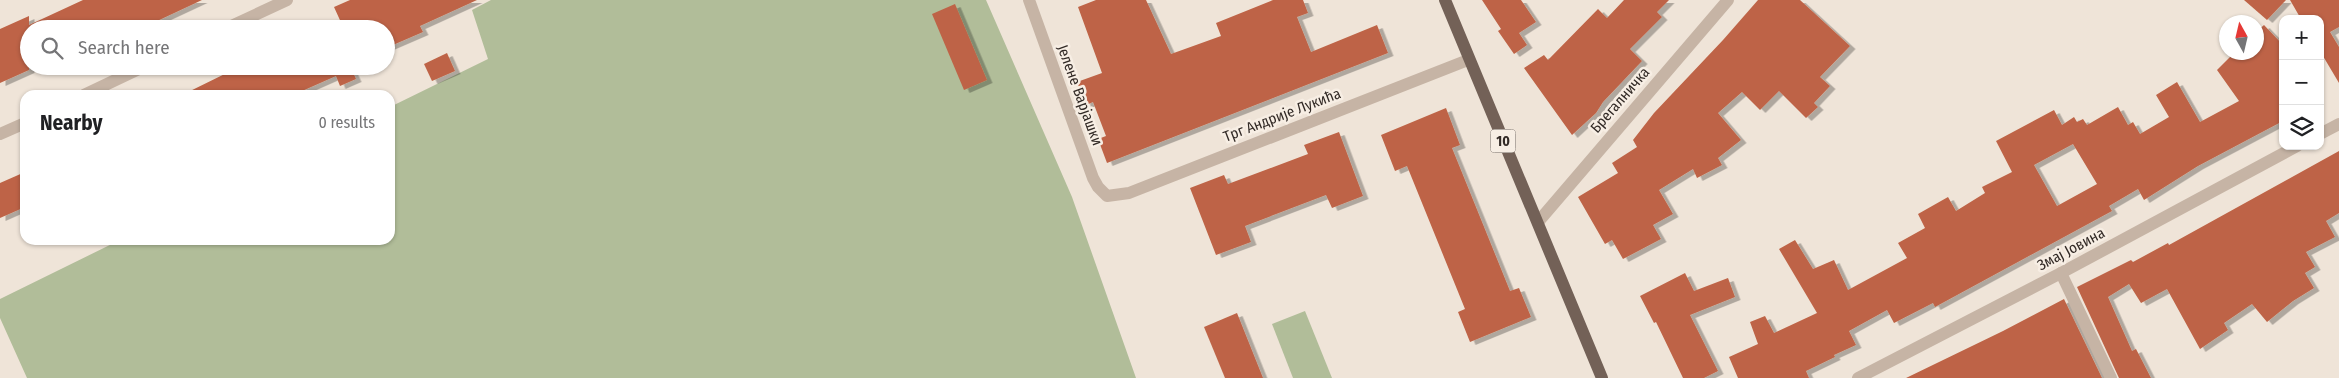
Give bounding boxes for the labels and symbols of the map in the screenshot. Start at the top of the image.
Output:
north arrow [2219,15,2264,60]
street label: Јелене Варјашки [1053,42,1107,148]
street label: Брегалничка [1587,63,1653,137]
street label: Трг Андрије Лукића [1221,84,1343,146]
road number: 10 [1490,130,1516,152]
street label: Змај Јовина [2034,224,2108,274]

